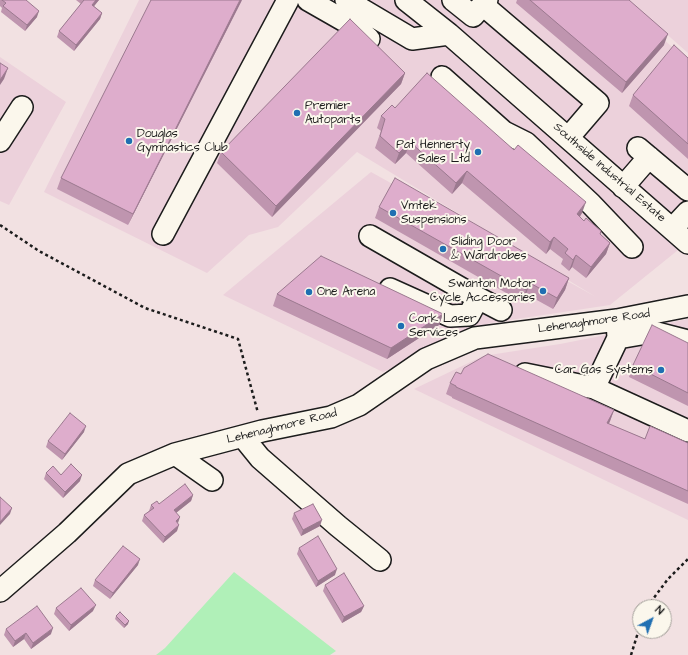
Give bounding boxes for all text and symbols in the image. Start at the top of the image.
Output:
place label: Premier Autoparts [305,99,361,127]
marker: Premier Autoparts [292,108,302,118]
street label: Southside Industrial Estate [550,120,668,226]
place label: Douglas Gymnastics Club [137,127,228,155]
marker: Douglas Gymnastics Club [124,136,134,146]
place label: Pat Hennerty Sales Ltd [396,138,470,166]
marker: Pat Hennerty Sales Ltd [473,147,483,157]
place label: Vmtek Suspensions [401,199,467,227]
marker: Vmtek Suspensions [388,208,398,218]
place label: Sliding Door & Wardrobes [451,235,527,263]
marker: Sliding Door & Wardrobes [438,244,448,254]
place label: Swanton Motor Cycle Accessories [430,277,535,305]
place label: One Arena [317,285,375,299]
marker: Swanton Motor Cycle Accessories [538,286,548,296]
marker: One Arena [304,287,314,297]
street label: Lehenaghmore Road [537,307,651,337]
place label: Cork Laser Services [409,312,477,340]
marker: Cork Laser Services [396,321,406,331]
place label: Car Gas Systems [555,363,653,377]
marker: Car Gas Systems [656,365,666,375]
street label: Lehenaghmore Road [225,406,339,448]
north arrow [632,599,672,639]
text: N [652,602,667,618]

